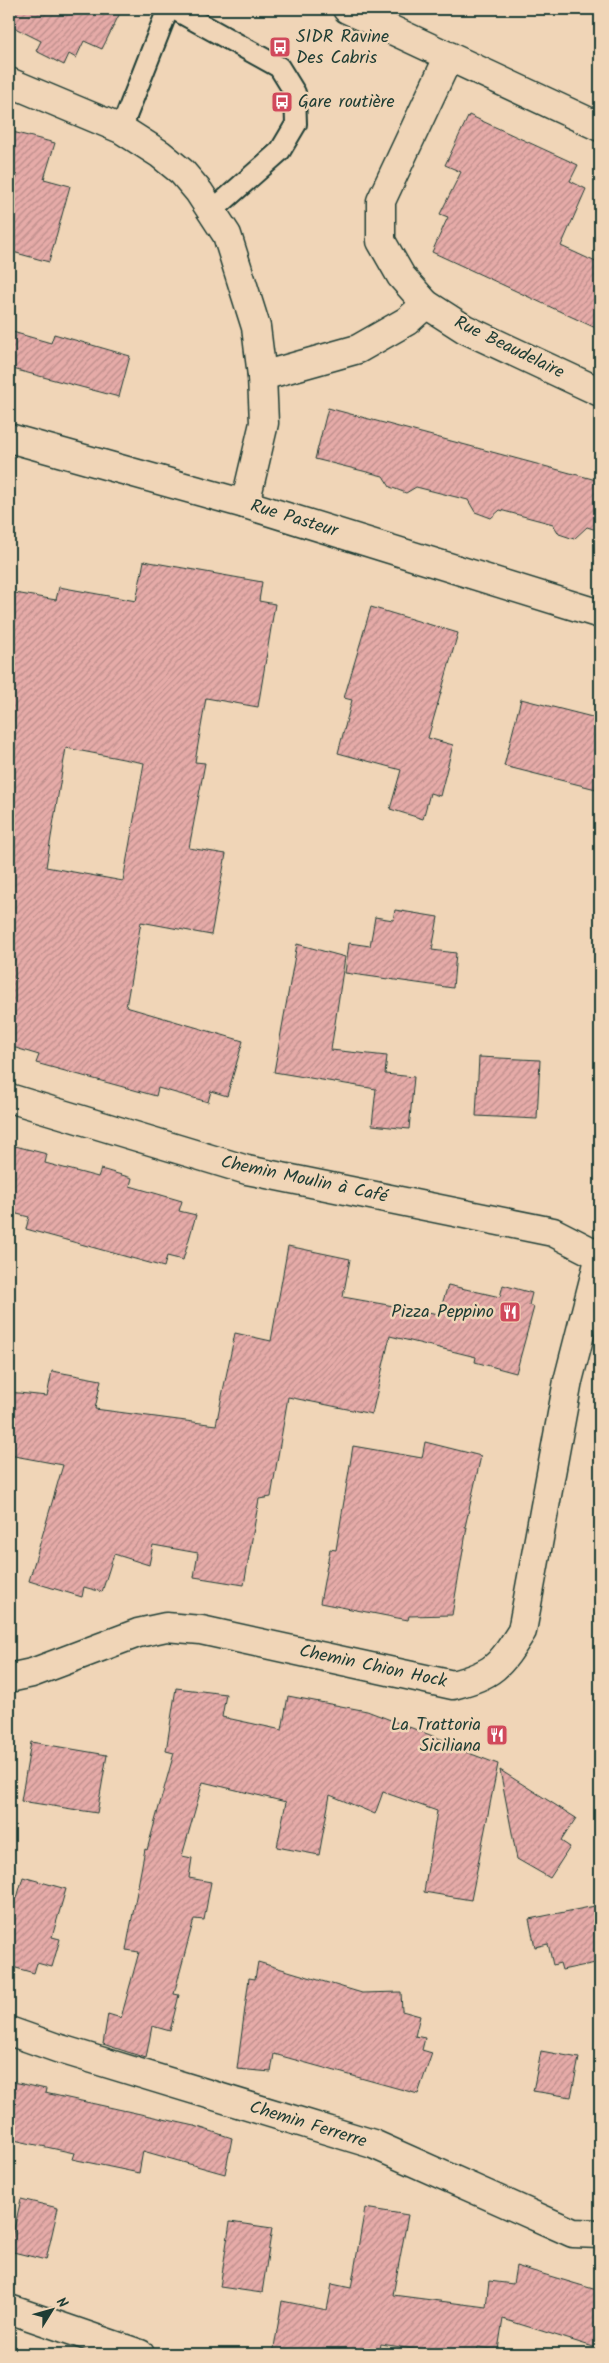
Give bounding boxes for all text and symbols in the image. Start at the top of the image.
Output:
place label: SIDR Ravine Des Cabris [296,23,389,73]
bus stop icon: SIDR Ravine Des Cabris [268,35,292,59]
place label: Gare routière [298,88,395,117]
bus stop icon: Gare routière [270,90,294,114]
street label: Rue Beaudelaire [449,309,569,387]
street label: Rue Pasteur [247,492,342,546]
street label: Chemin Moulin à Café [218,1148,391,1212]
place label: Pizza Peppino [391,1298,494,1327]
restaurant icon: Pizza Peppino [498,1300,522,1324]
street label: Chemin Chion Hock [296,1637,450,1697]
place label: La Trattoria Siciliana [391,1711,481,1761]
restaurant icon: La Trattoria Siciliana [485,1723,509,1747]
street label: Chemin Ferrerre [246,2093,370,2157]
north arrow [28,2286,78,2336]
text: N [50,2293,73,2313]

